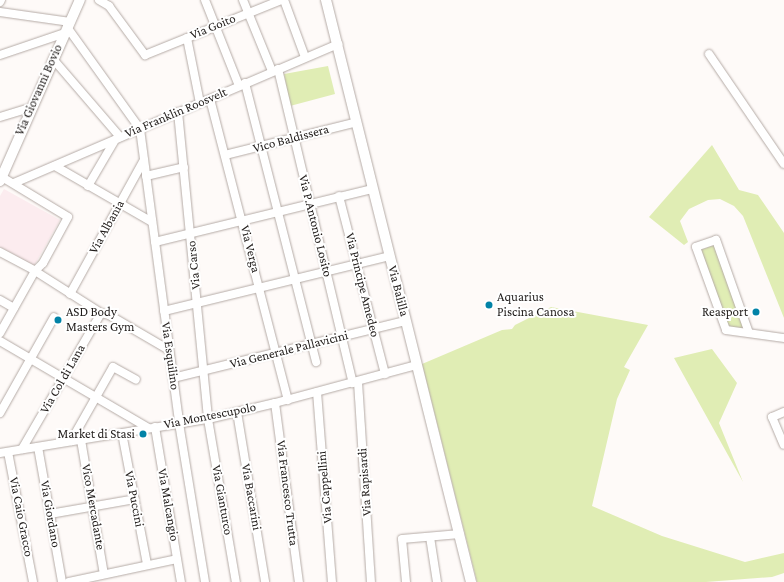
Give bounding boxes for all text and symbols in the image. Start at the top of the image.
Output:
street label: Via Goito [188,11,238,43]
street label: Via Giovanni Bovio [12,42,66,138]
street label: Via Franklin Roosvelt [123,84,229,142]
street label: Vico Baldissera [251,121,331,157]
street label: Via P.Antonio Losito [295,173,335,279]
street label: Via Albania [86,197,128,257]
street label: Via Verga [237,224,263,274]
street label: Via Principe Amedeo [341,231,383,339]
street label: Via Carso [184,240,204,290]
street label: Via Balilla [384,264,412,318]
place label: Aquarius Piscina Canosa [497,290,574,321]
marker: Aquarius Piscina Canosa [484,300,494,310]
place label: Reasport [702,304,748,320]
place label: ASD Body Masters Gym [66,305,134,336]
marker: Reasport [751,307,761,317]
marker: ASD Body Masters Gym [53,315,63,325]
street label: Via Esquilino [158,321,182,391]
street label: Via Generale Pallavicini [228,328,350,372]
street label: Via Col di Lana [37,342,89,416]
street label: Via Montescupolo [163,399,257,433]
place label: Market di Stasi [58,426,135,442]
marker: Market di Stasi [138,429,148,439]
street label: Via Francesco Trutta [273,439,301,547]
street label: Via Rapisardi [355,447,375,517]
street label: Via Cappellini [314,450,336,524]
street label: Via Baccarini [237,462,265,532]
street label: Vico Mercadante [78,463,108,551]
street label: Via Gianturco [208,464,236,536]
street label: Via Malcangio [154,467,182,543]
street label: Via Puccini [121,470,147,528]
street label: Via Caio Gracco [6,476,36,558]
street label: Via Giordano [36,479,64,549]

